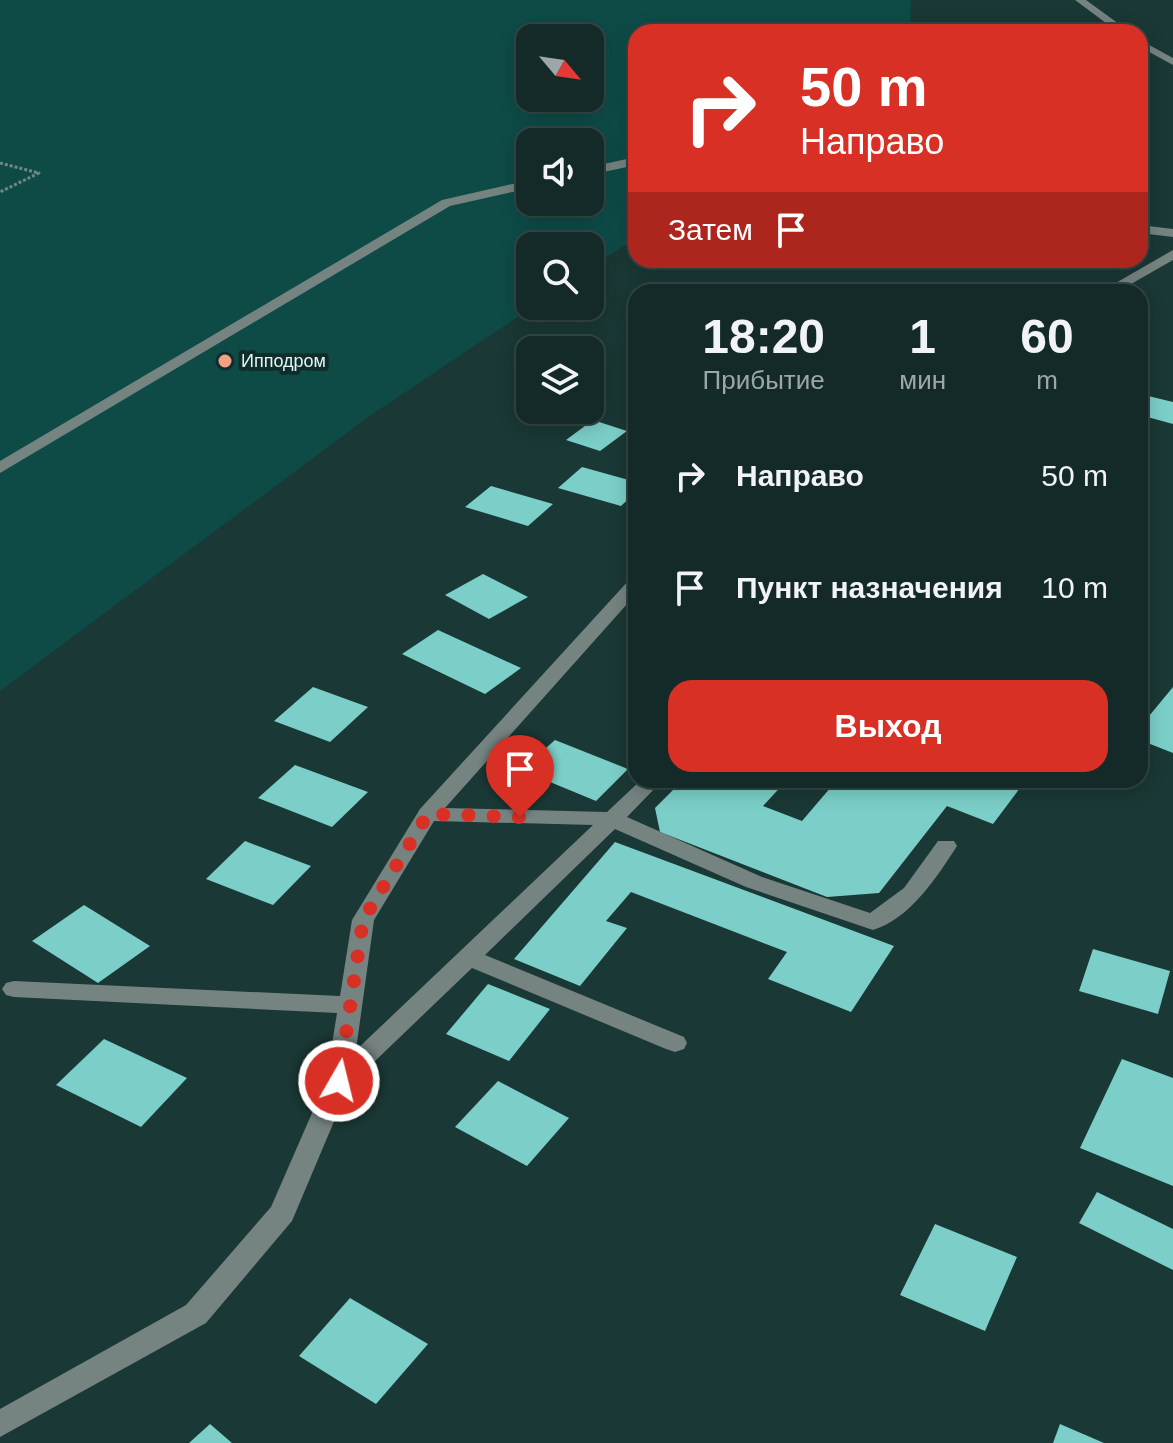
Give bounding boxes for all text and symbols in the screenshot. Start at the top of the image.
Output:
north arrow [516,24,604,112]
map controls [516,24,604,424]
text: 50 m [800,55,928,118]
icon: right [668,56,772,160]
text: Направо [800,121,944,162]
button: sound [516,128,604,216]
icon: arrive [769,208,813,252]
text: Затем [668,213,753,246]
button: search [516,232,604,320]
text: 18:20 [702,310,825,363]
text: 1 [909,310,936,363]
text: 60 [1020,310,1074,363]
button: layers [516,336,604,424]
place label: Ипподром [241,351,326,371]
marker: Ипподром [216,352,234,370]
text: Прибытие [703,365,825,395]
text: мин [899,365,946,395]
text: m [1036,365,1058,395]
icon: right [668,454,712,498]
text: Направо [736,459,864,492]
text: 50 m [1041,459,1108,492]
icon: arrive [668,566,712,610]
text: Пункт назначения [736,571,1003,604]
text: 10 m [1041,571,1108,604]
button: Выход [668,680,1108,772]
pin [486,735,554,817]
icon: arrive [498,747,542,791]
position arrow [297,1039,381,1123]

